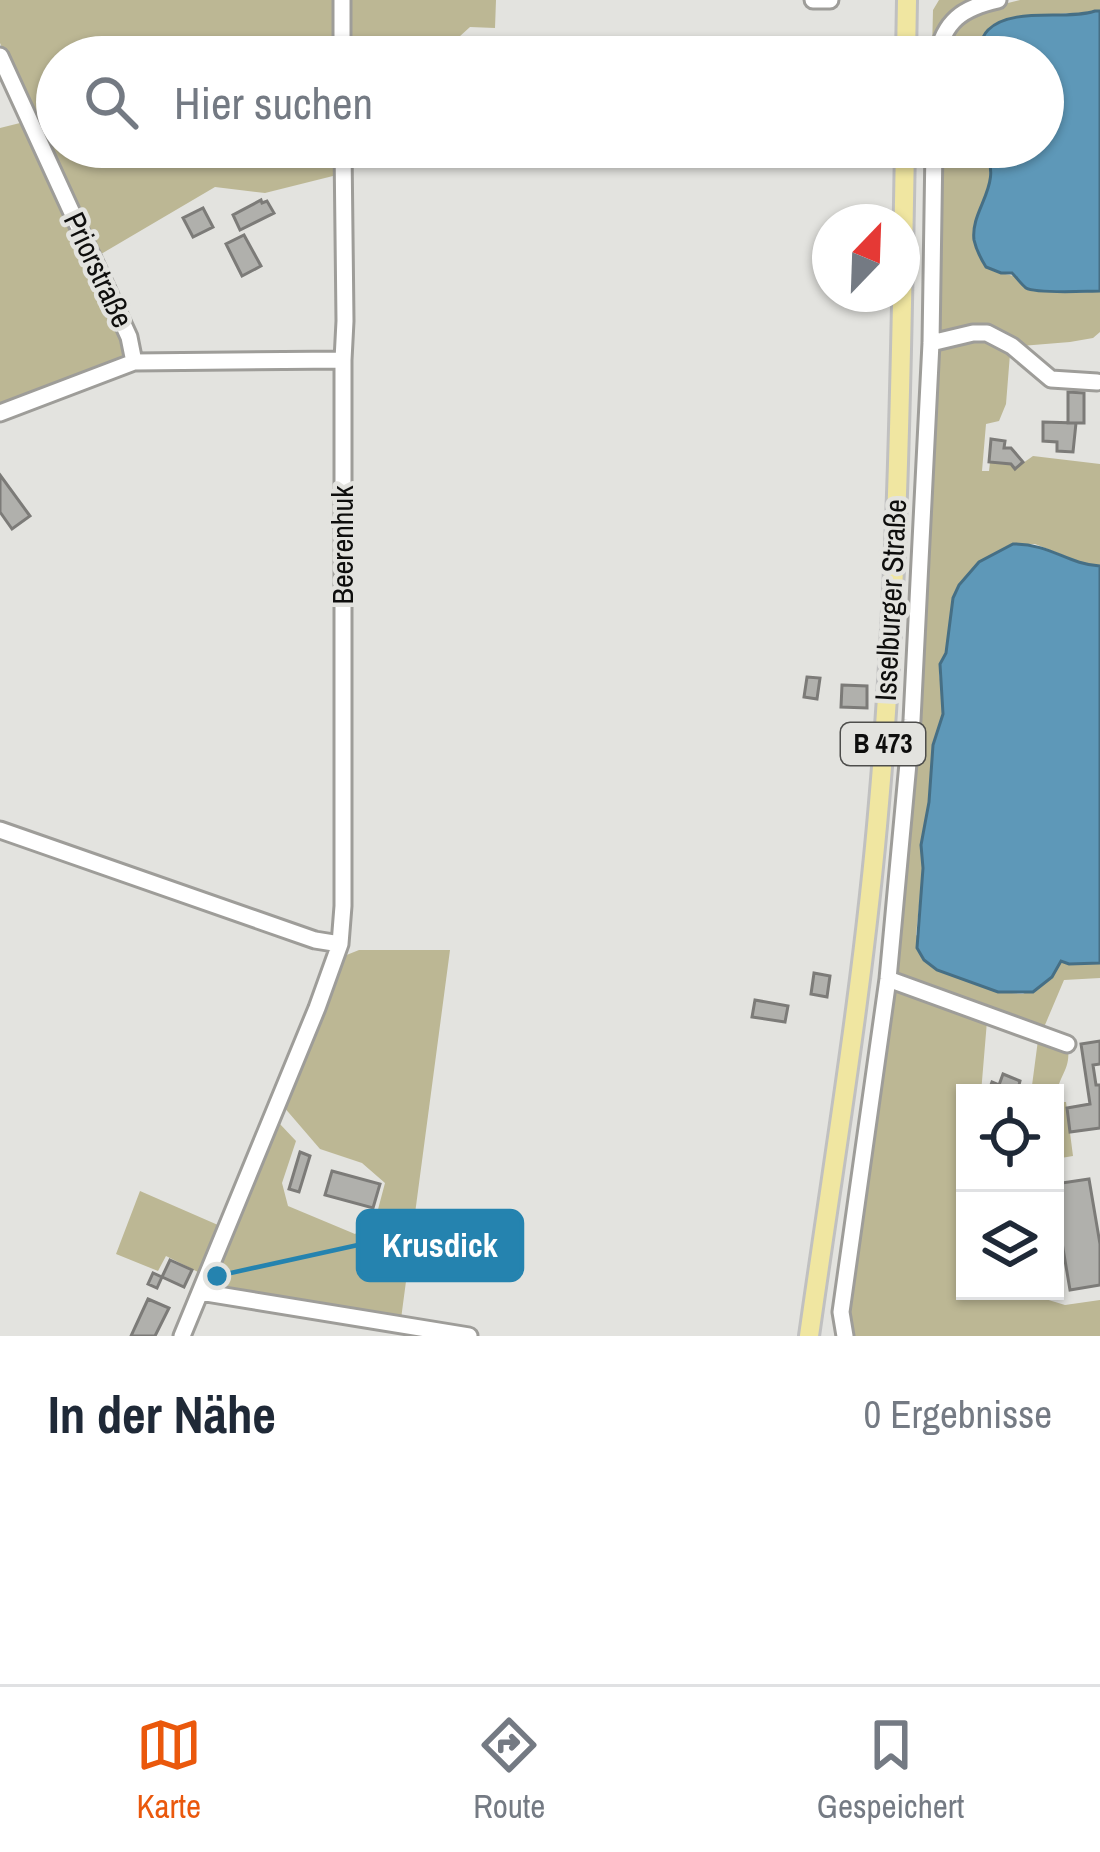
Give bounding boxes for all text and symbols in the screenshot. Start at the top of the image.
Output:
search box [36,36,1064,168]
icon: search [78,69,144,135]
text: Hier suchen [174,72,373,133]
north arrow [812,204,920,312]
street label: Priorstraße [55,205,143,334]
street label: Beerenhuk [322,485,362,604]
street label: Isselburger Straße [865,498,915,702]
road number: B 473 [841,723,925,765]
map controls [956,1084,1064,1300]
button: locate [956,1084,1064,1192]
button: layers [956,1192,1064,1300]
callout: Krusdick [358,1211,522,1280]
text: Krusdick [382,1223,499,1267]
text: In der Nähe [48,1380,276,1449]
text: 0 Ergebnisse [864,1388,1052,1440]
tab: Karte [136,1712,202,1828]
tab: Route [473,1712,545,1828]
tab: Gespeichert [817,1712,964,1828]

